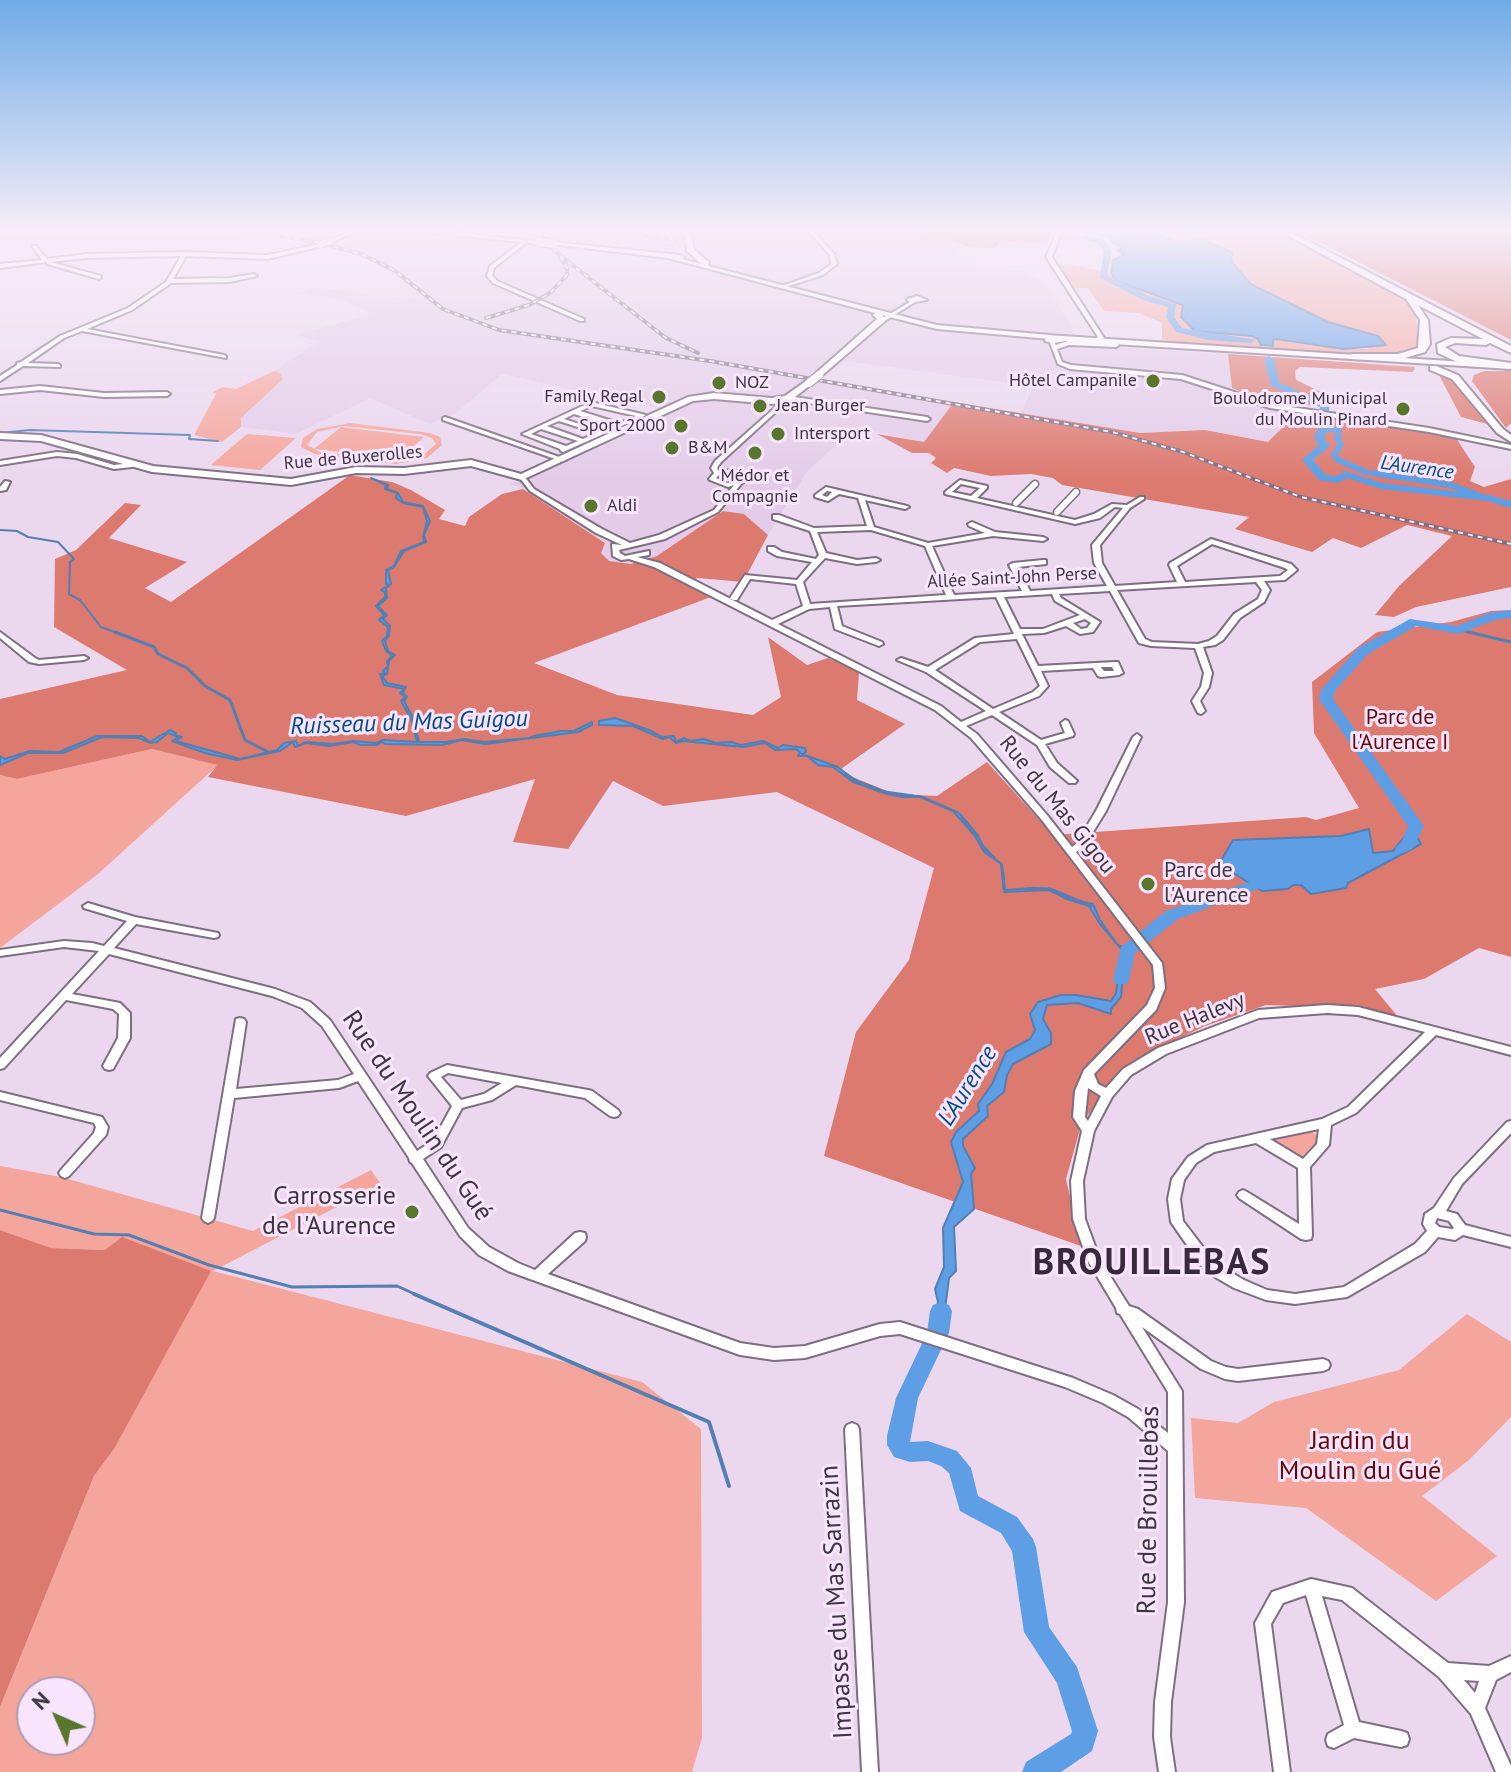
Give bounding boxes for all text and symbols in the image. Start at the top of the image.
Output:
place label: Hôtel Campanile [1009,370,1137,392]
place label: NOZ [735,372,769,394]
marker: Hôtel Campanile [1144,372,1162,390]
marker: NOZ [710,374,728,392]
place label: Family Regal [544,386,643,408]
marker: Family Regal [650,388,668,406]
place label: Boulodrome Municipal du Moulin Pinard [1213,388,1387,430]
place label: Jean Burger [776,395,865,417]
marker: Jean Burger [751,397,769,415]
marker: Boulodrome Municipal du Moulin Pinard [1394,400,1412,418]
place label: Sport 2000 [579,415,665,437]
marker: Sport 2000 [672,417,690,435]
place label: Intersport [794,423,870,445]
marker: Intersport [769,425,787,443]
place label: B&M [688,437,727,459]
marker: B&M [663,439,681,457]
street label: Rue de Buxerolles [283,441,423,475]
marker: Médor et Compagnie [746,444,764,462]
water label: L'Aurence [1379,451,1455,485]
place label: Médor et Compagnie [712,465,798,508]
place label: Aldi [607,495,637,517]
marker: Aldi [582,497,600,515]
street label: Allée Saint-John Perse [927,563,1097,593]
water label: Ruisseau du Mas Guigou [290,704,528,742]
park label: Parc de l'Aurence I [1352,705,1448,756]
street label: Rue du Mas Gigou [993,731,1121,879]
place label: Parc de l'Aurence [1164,858,1249,910]
marker: Parc de l'Aurence [1139,875,1157,893]
street label: Rue Halevy [1141,987,1249,1051]
street label: Rue du Moulin du Gué [335,1005,499,1227]
water label: L'Aurence [932,1041,1004,1131]
place label: Carrosserie de l'Aurence [262,1181,396,1242]
marker: Carrosserie de l'Aurence [403,1203,421,1221]
district label: BROUILLEBAS [1033,1242,1271,1286]
street label: Rue de Brouillebas [1132,1405,1166,1615]
park label: Jardin du Moulin du Gué [1279,1426,1441,1488]
street label: Impasse du Mas Sarrazin [814,1464,860,1740]
north arrow [16,1676,96,1756]
text: N [25,1685,55,1715]

